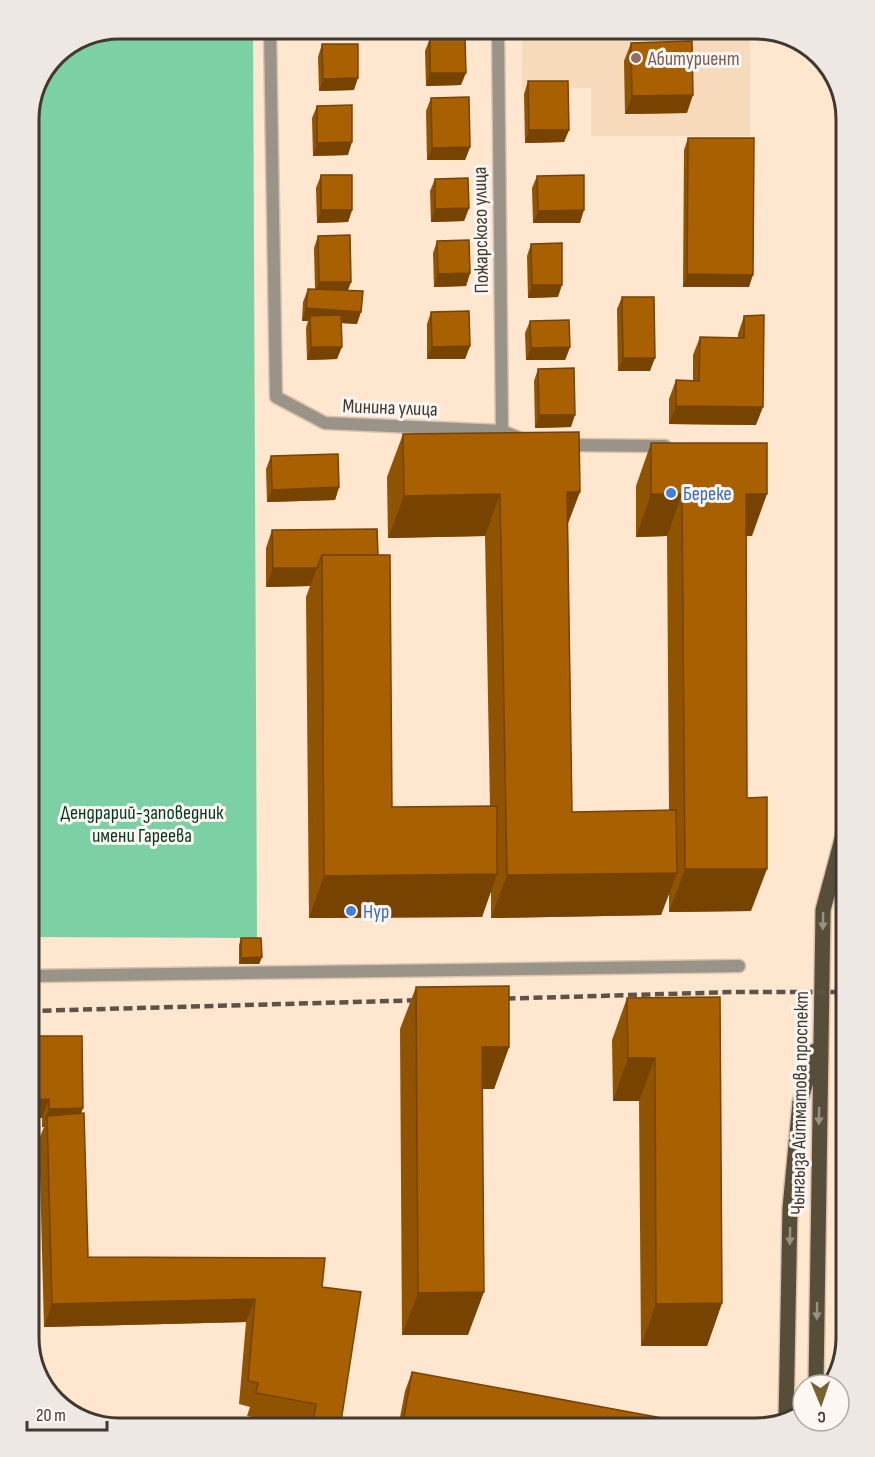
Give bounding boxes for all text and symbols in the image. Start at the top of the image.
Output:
place label: Абитуриент [647,47,740,71]
marker: Абитуриент [629,51,643,65]
street label: Пожарского улица [468,166,494,294]
street label: Минина улица [342,394,438,422]
place label: Береке [683,482,732,506]
marker: Береке [664,486,678,500]
park label: Дендрарий-заповедник имени Гареева [60,801,224,848]
place label: Нур [363,900,389,924]
marker: Нур [344,904,358,918]
one-way arrow [818,912,828,931]
street label: Чынгыза Айтматова проспект [786,991,814,1215]
one-way arrow [814,1107,824,1126]
one-way arrow [785,1226,794,1245]
one-way arrow [812,1302,822,1321]
north arrow [791,1373,851,1433]
scale bar [27,1394,106,1432]
text: 20 m [36,1405,66,1426]
text: С [817,1407,826,1426]

